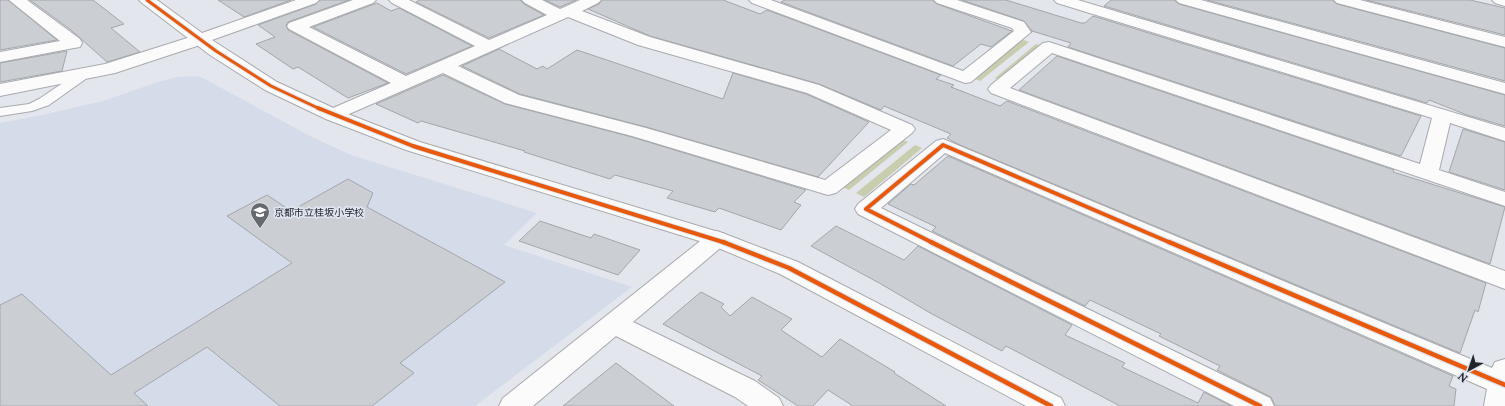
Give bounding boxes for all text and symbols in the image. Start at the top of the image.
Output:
school or university icon: 京都市立桂坂小学校 [249,201,271,229]
place label: 京都市立桂坂小学校 [274,206,364,219]
north arrow [1449,350,1489,390]
text: N [1454,369,1470,386]

